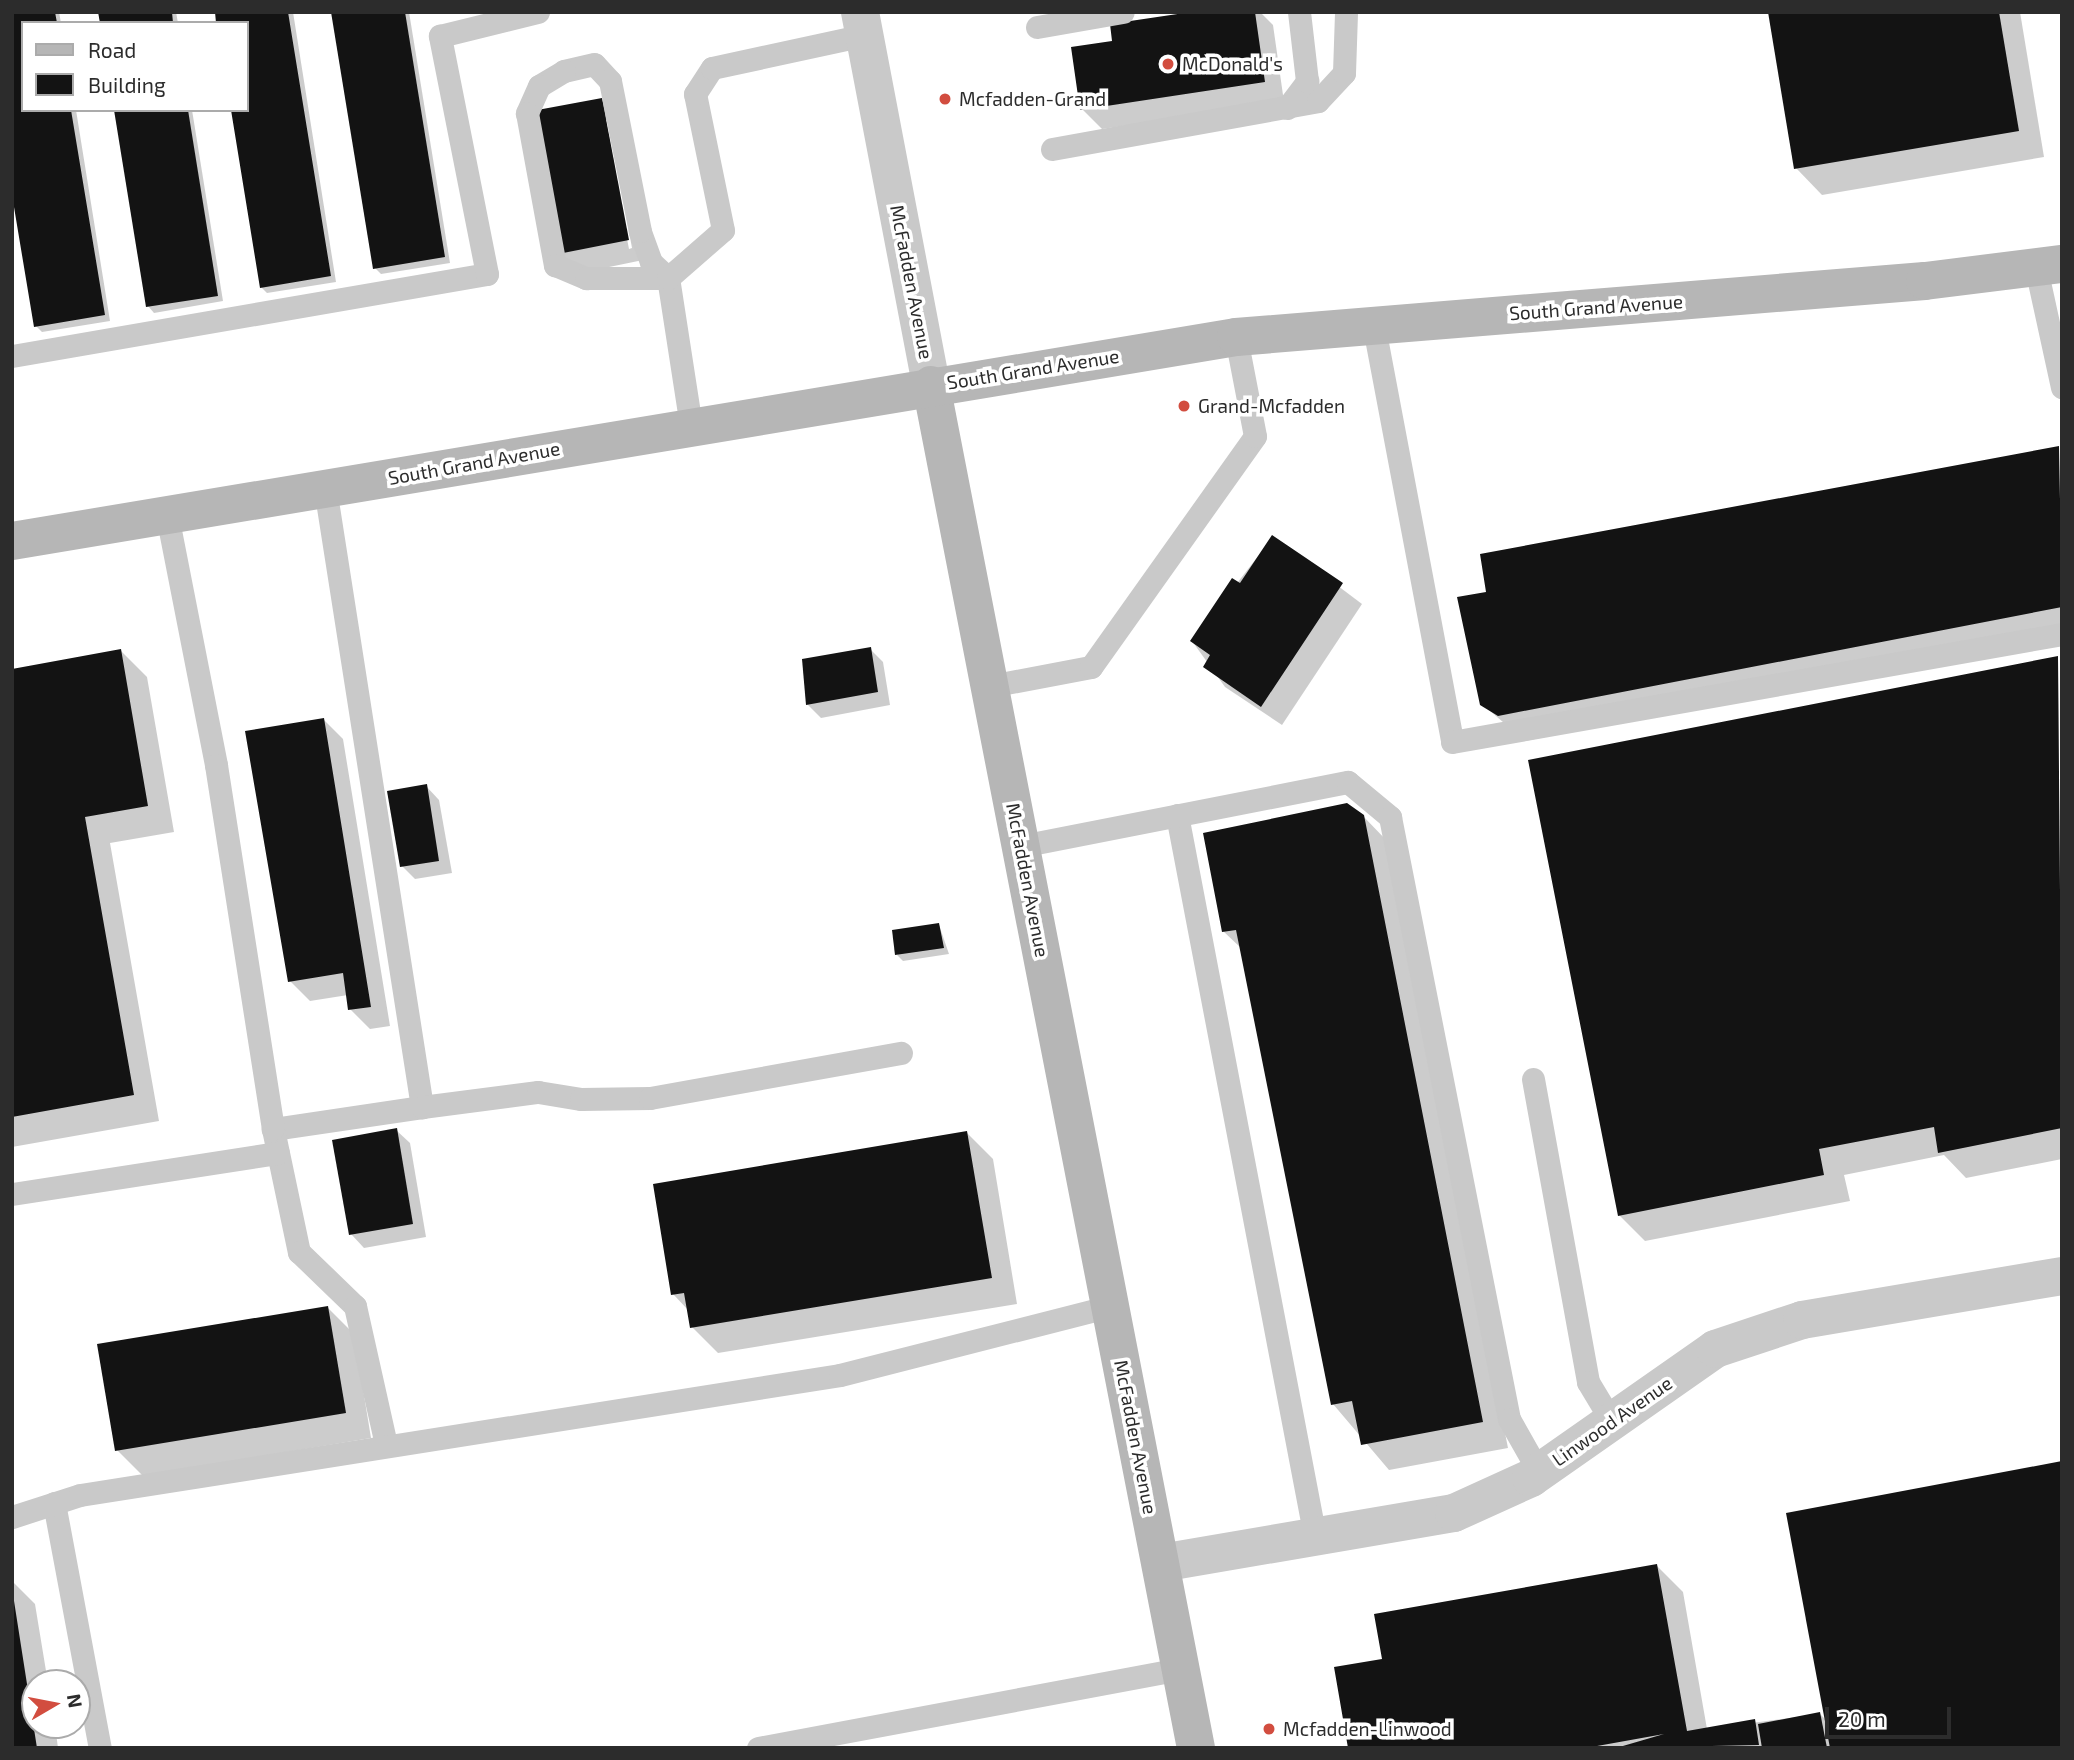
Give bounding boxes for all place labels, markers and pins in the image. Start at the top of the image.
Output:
place label: McDonald's [1182,53,1283,75]
marker: McDonald's [1160,56,1176,72]
place label: Mcfadden-Grand [959,88,1106,110]
marker: Mcfadden-Grand [937,91,953,107]
place label: Grand-Mcfadden [1198,395,1345,417]
marker: Grand-Mcfadden [1176,398,1192,414]
place label: Mcfadden-Linwood [1283,1718,1452,1740]
marker: Mcfadden-Linwood [1261,1721,1277,1737]

